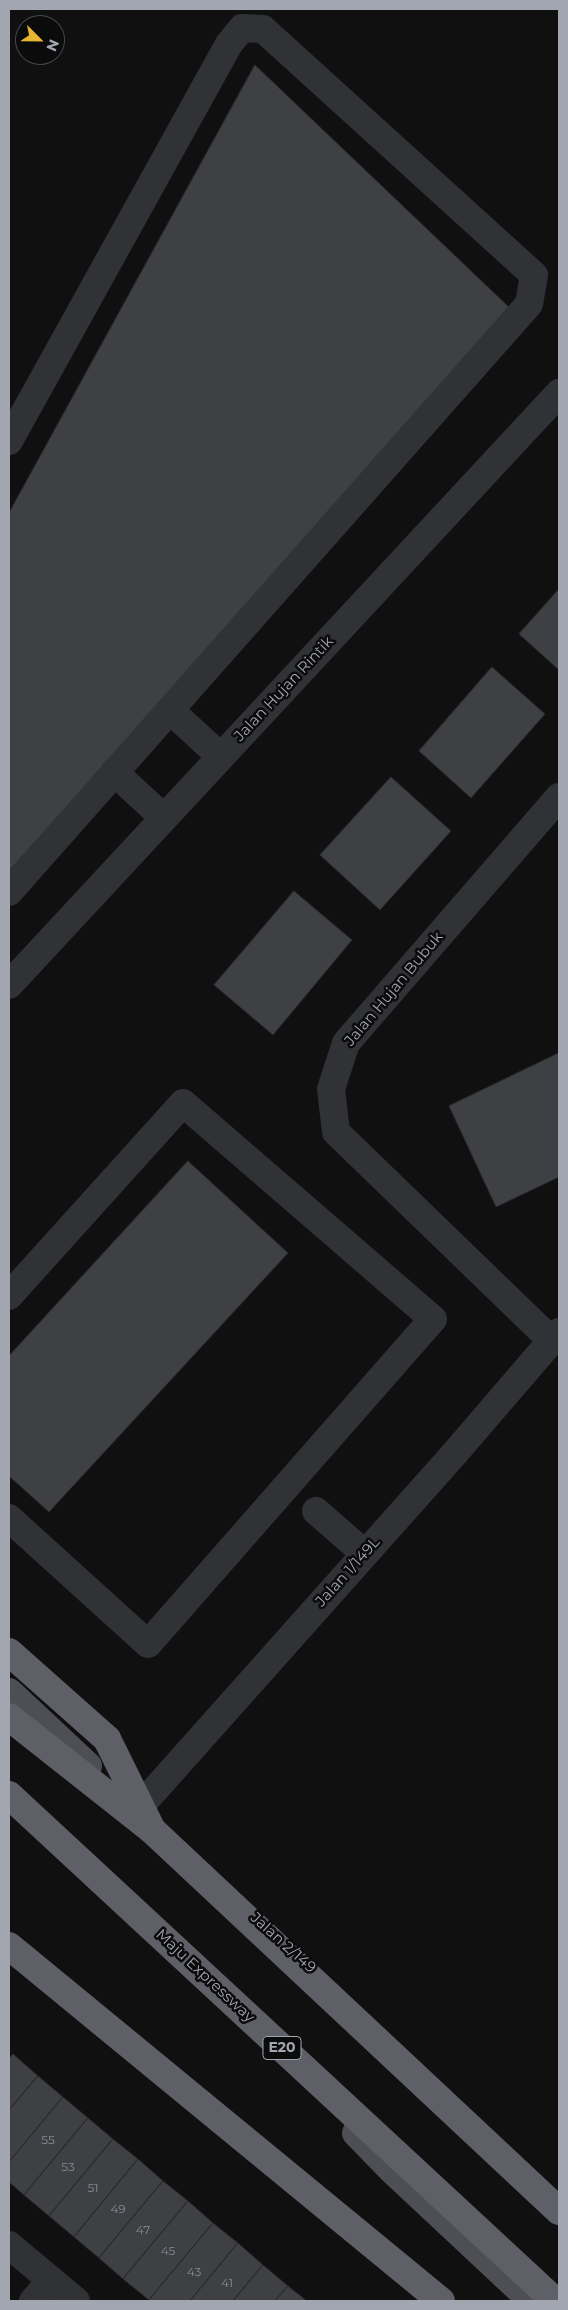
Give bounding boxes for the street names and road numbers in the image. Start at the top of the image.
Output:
street label: Jalan Hujan Rintik [231,633,337,745]
street label: Jalan Hujan Bubuk [341,928,447,1050]
street label: Jalan 1/149L [312,1534,384,1610]
street label: Jalan 2/149 [247,1909,319,1977]
street label: Maju Expressway [152,1926,258,2026]
road number: E20 [263,2036,301,2060]

